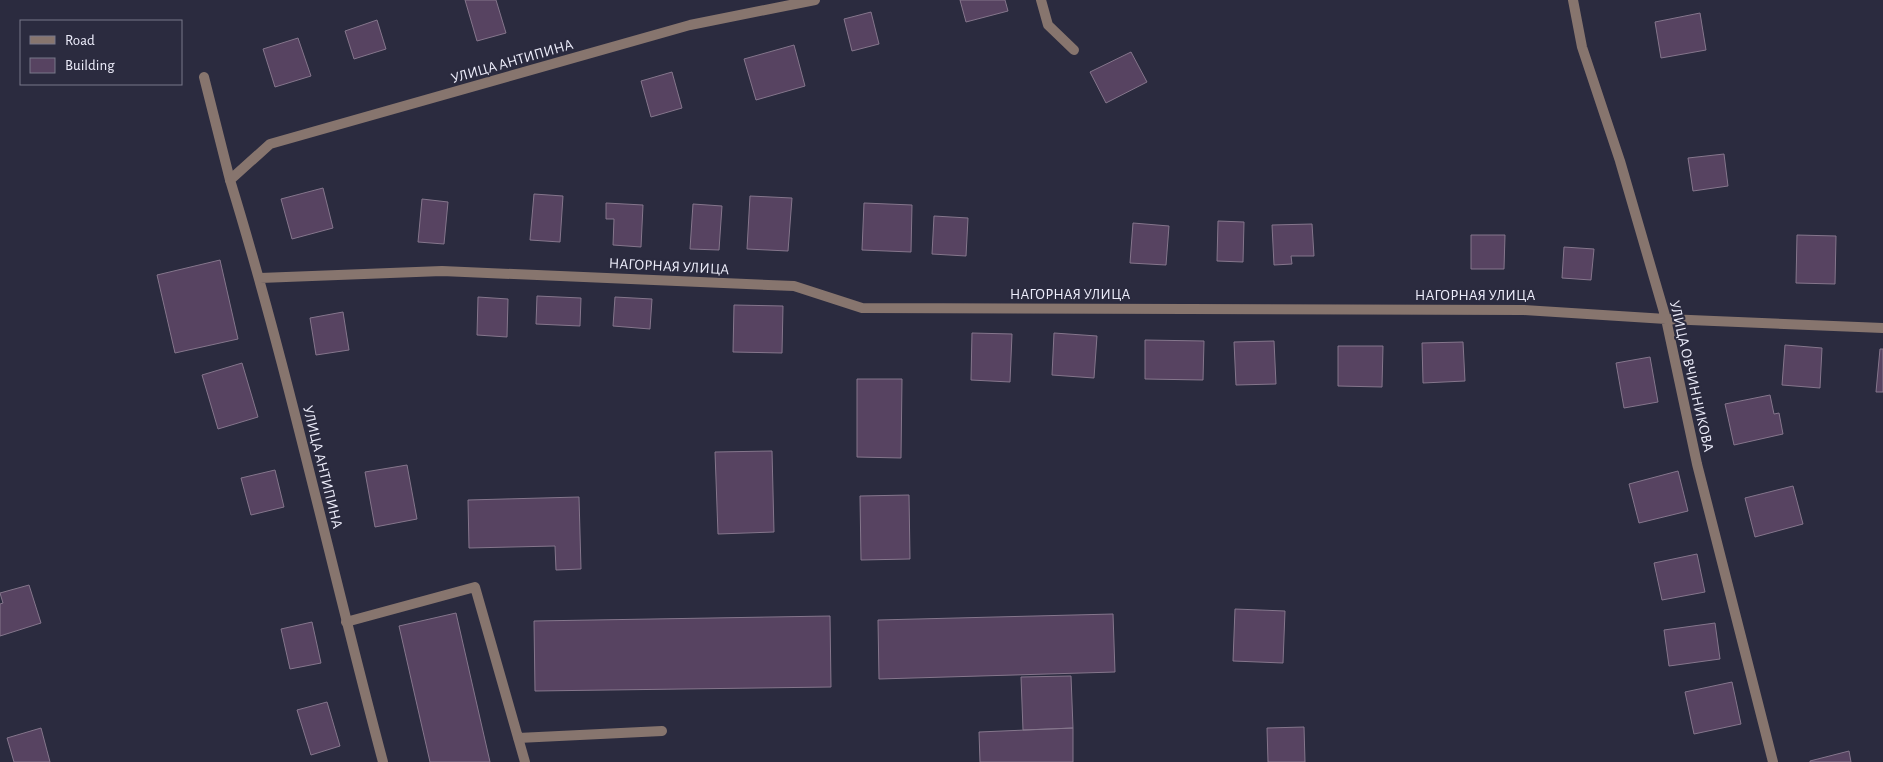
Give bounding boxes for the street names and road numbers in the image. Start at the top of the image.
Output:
street label: УЛИЦА АНТИПИНА [449,37,575,86]
street label: НАГОРНАЯ УЛИЦА [608,256,730,277]
street label: НАГОРНАЯ УЛИЦА [1010,287,1130,302]
street label: НАГОРНАЯ УЛИЦА [1415,288,1535,303]
street label: УЛИЦА ОВЧИННИКОВА [1667,299,1716,453]
street label: УЛИЦА АНТИПИНА [300,404,345,530]

